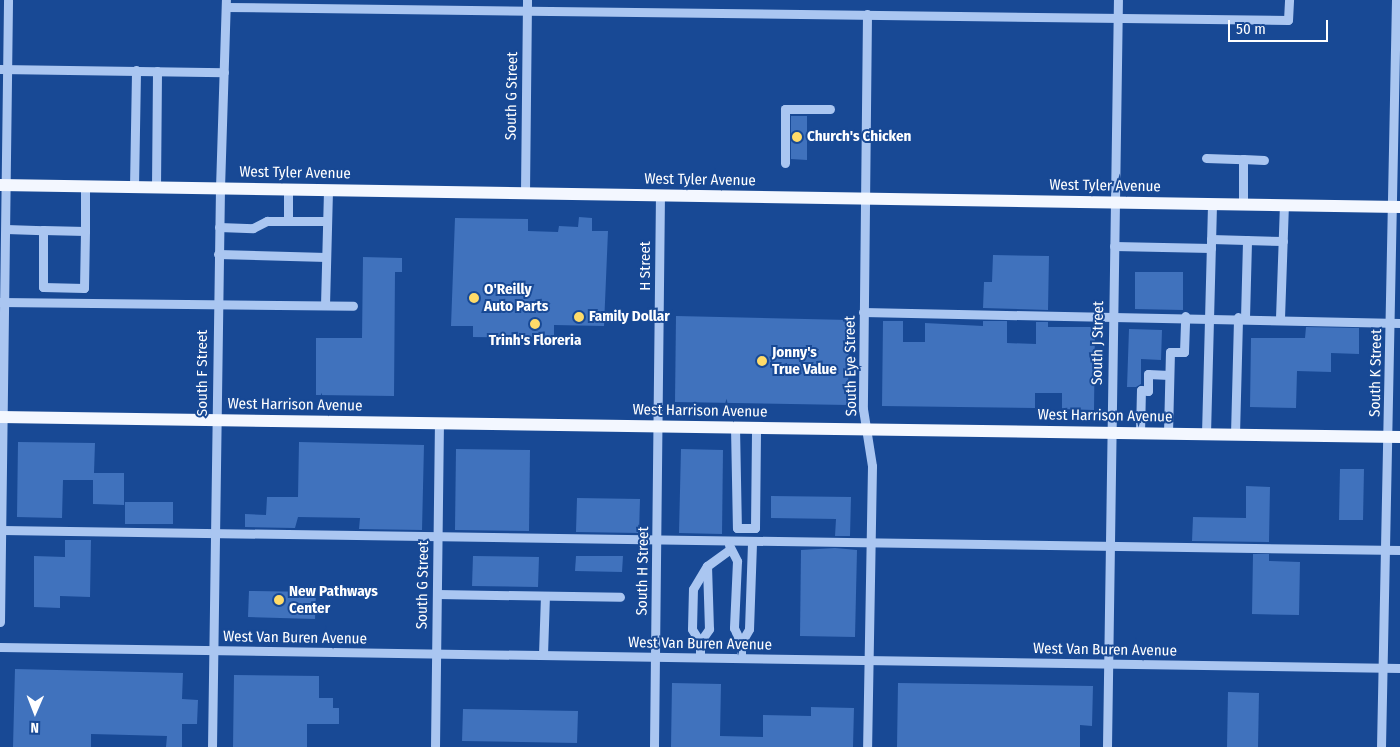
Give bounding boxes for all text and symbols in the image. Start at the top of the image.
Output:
scale bar [1230,10,1330,42]
text: 50 m [1236,20,1266,38]
street label: South G Street [502,52,522,140]
place label: Church's Chicken [807,128,911,146]
marker: Church's Chicken [791,131,803,143]
street label: West Tyler Avenue [239,163,351,183]
street label: West Tyler Avenue [644,170,756,190]
street label: West Tyler Avenue [1049,176,1161,196]
street label: H Street [637,241,655,291]
place label: O'Reilly Auto Parts [484,280,548,315]
marker: O'Reilly Auto Parts [468,292,480,304]
street label: South J Street [1088,301,1108,385]
place label: Family Dollar [589,308,670,326]
marker: Family Dollar [573,311,585,323]
street label: South Eye Street [841,316,861,416]
marker: Trinh's Floreria [529,318,541,330]
street label: South K Street [1366,329,1386,417]
street label: South F Street [194,330,212,416]
place label: Trinh's Floreria [489,332,581,350]
place label: Jonny's True Value [772,343,837,378]
marker: Jonny's True Value [756,355,768,367]
street label: West Harrison Avenue [227,395,363,415]
street label: West Harrison Avenue [632,401,768,421]
street label: West Harrison Avenue [1037,406,1173,426]
street label: South H Street [633,526,653,616]
street label: South G Street [413,541,433,629]
place label: New Pathways Center [289,582,378,617]
marker: New Pathways Center [273,594,285,606]
street label: West Van Buren Avenue [223,628,367,648]
street label: West Van Buren Avenue [628,634,772,654]
street label: West Van Buren Avenue [1033,640,1177,660]
north arrow [10,687,60,737]
text: N [30,719,39,736]

